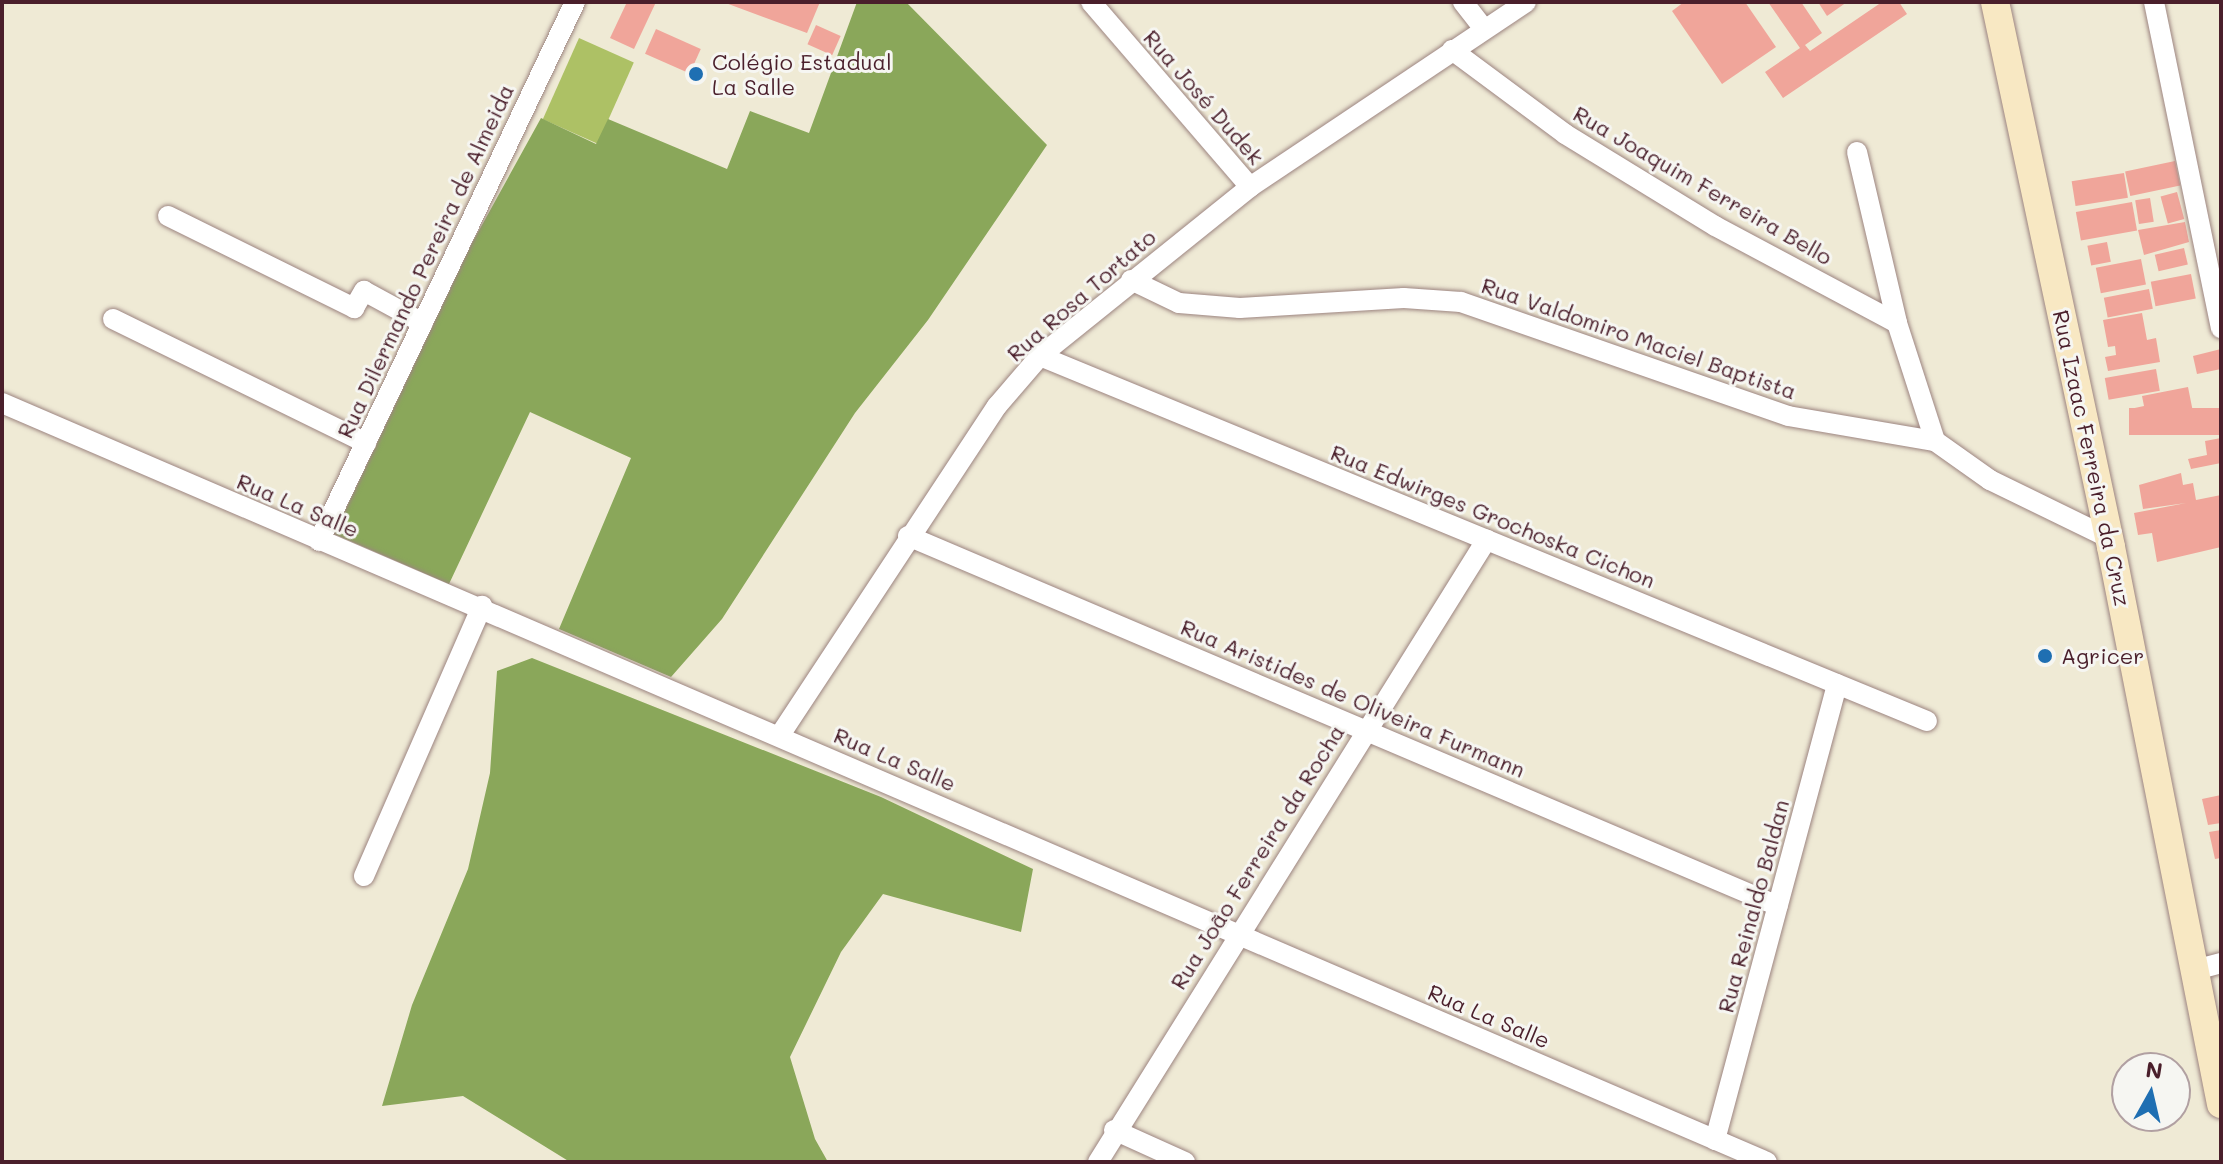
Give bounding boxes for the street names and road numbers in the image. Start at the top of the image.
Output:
street label: Rua José Dudek [1138,24,1270,170]
street label: Rua Dilermando Pereira de Almeida [331,80,519,442]
street label: Rua Joaquim Ferreira Bello [1569,100,1837,270]
street label: Rua Rosa Tortato [1001,223,1161,367]
street label: Rua Valdomiro Maciel Baptista [1478,272,1800,404]
street label: Rua Izaac Ferreira da Cruz [2048,308,2136,608]
street label: Rua Edwirges Grochoska Cichon [1327,439,1659,593]
street label: Rua La Salle [233,467,363,543]
street label: Rua Aristides de Oliveira Furmann [1177,613,1529,783]
street label: Rua João Ferreira da Rocha [1165,720,1349,994]
street label: Rua La Salle [830,721,960,797]
street label: Rua Reinaldo Baldan [1712,797,1794,1015]
street label: Rua La Salle [1424,978,1554,1054]

